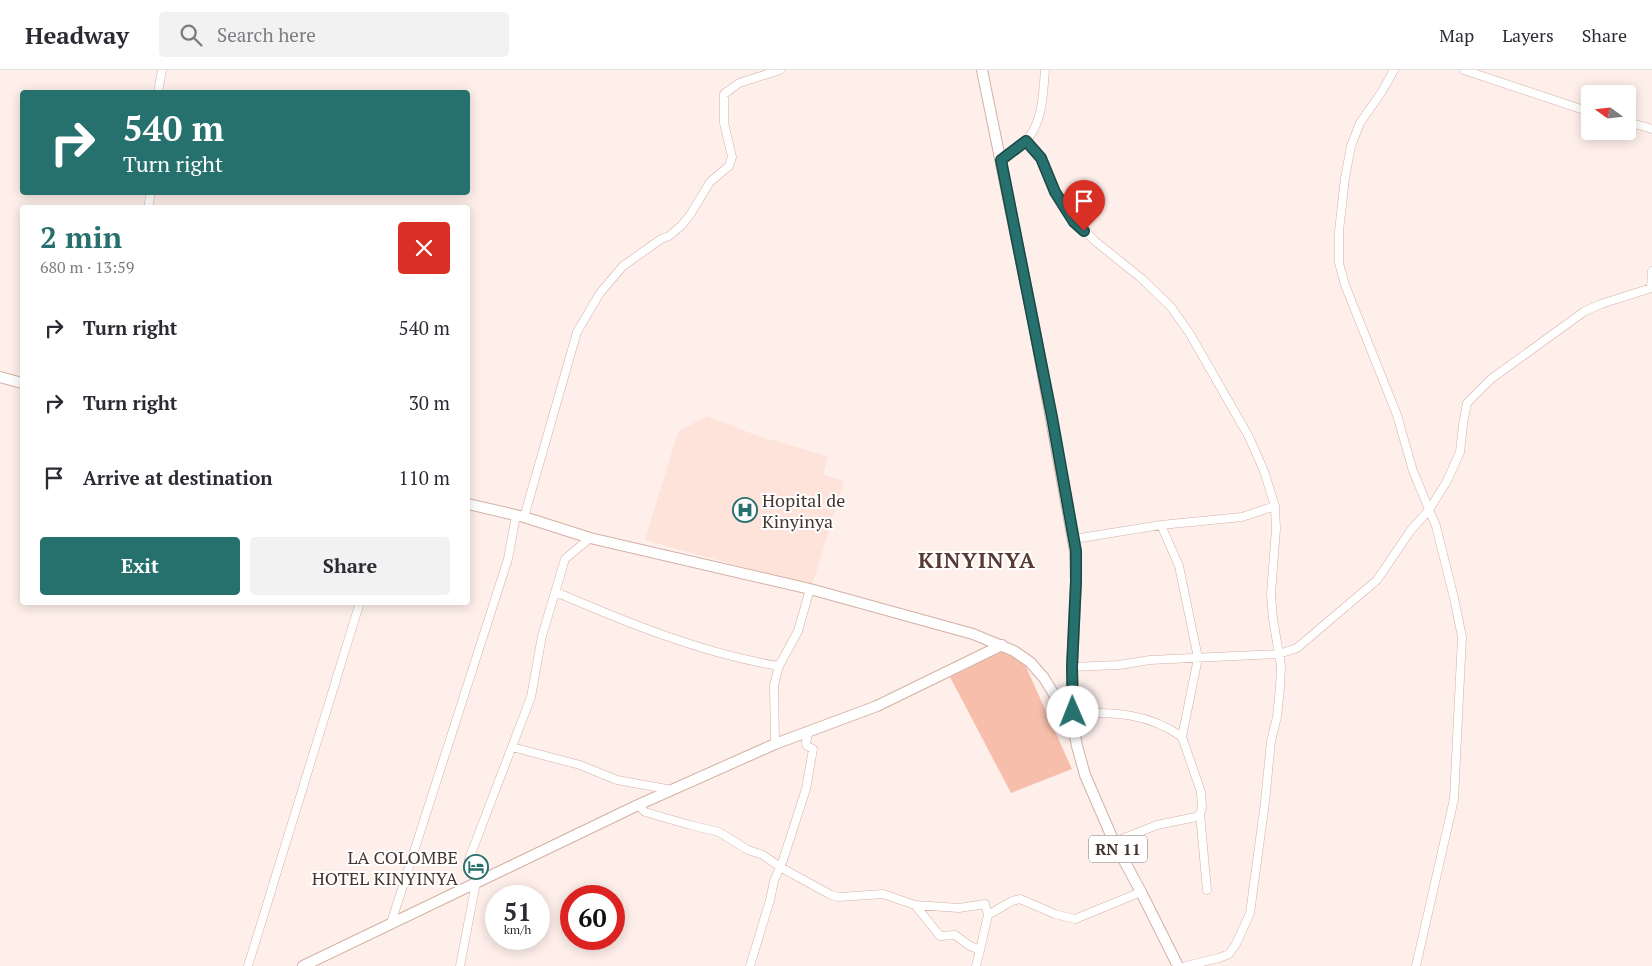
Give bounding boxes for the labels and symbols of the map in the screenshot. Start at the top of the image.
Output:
north arrow [1581,85,1636,140]
pin [1063,180,1105,231]
place label: Hopital de Kinyinya [762,488,845,533]
hospital icon: Hopital de Kinyinya [732,497,758,523]
district label: KINYINYA [918,545,1036,574]
position arrow [1046,685,1098,737]
road number: RN 11 [1089,836,1147,862]
place label: LA COLOMBE HOTEL KINYINYA [312,845,459,890]
hotel icon: LA COLOMBE HOTEL KINYINYA [463,854,489,880]
speed limit sign: 60 [560,885,625,950]

